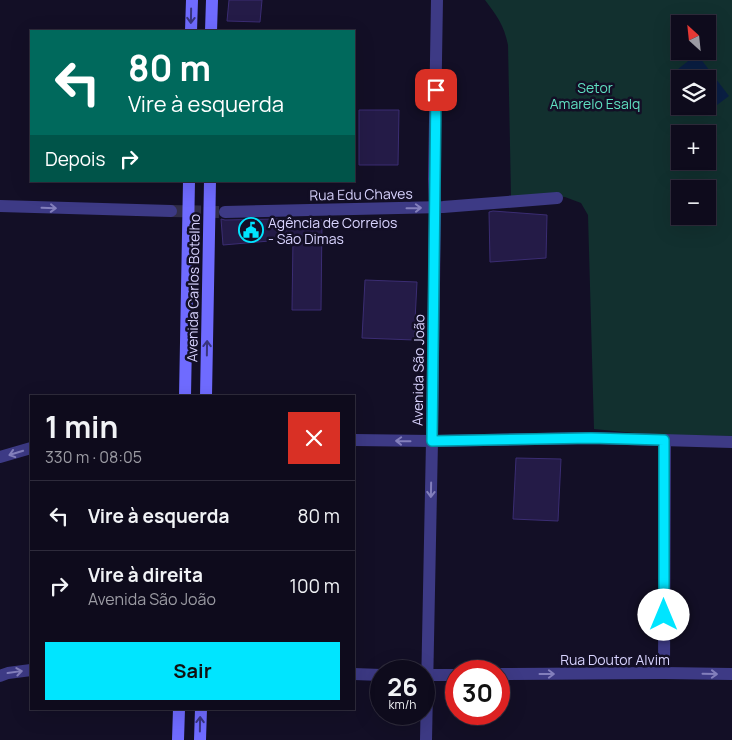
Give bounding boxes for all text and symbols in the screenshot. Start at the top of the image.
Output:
one-way arrow [187,7,196,23]
north arrow [671,15,716,60]
map controls [671,15,716,225]
text: 80 m [128,44,211,92]
icon: left [45,50,110,115]
pin [415,69,457,111]
button: layers [671,70,716,115]
icon: arrive [422,76,450,104]
park label: Setor Amarelo Esalq [550,78,640,113]
text: Vire à esquerda [128,89,284,119]
button: + [671,125,716,170]
icon: right [115,145,143,173]
text: Depois [45,146,105,172]
button: − [671,180,716,225]
street label: Rua Edu Chaves [309,184,413,204]
one-way arrow [40,203,56,213]
one-way arrow [406,203,422,212]
place label: Agência de Correios - São Dimas [268,213,397,248]
street label: Avenida Carlos Botelho [182,214,204,362]
public building icon: Agência de Correios - São Dimas [238,217,264,243]
street label: Avenida São João [408,314,428,426]
one-way arrow [202,340,211,356]
text: 1 min [45,406,118,447]
button: close [288,412,340,464]
one-way arrow [396,436,412,446]
text: 330 m · 08:05 [45,446,142,468]
one-way arrow [8,448,24,458]
one-way arrow [426,482,436,498]
icon: left [45,502,73,530]
text: Vire à esquerda [88,503,229,529]
text: 80 m [297,503,340,529]
text: Vire à direita [88,562,203,588]
icon: right [45,572,73,600]
text: 100 m [289,573,340,599]
text: Avenida São João [88,588,216,610]
position arrow [637,588,689,640]
button: Sair [45,642,340,700]
street label: Rua Doutor Alvim [560,650,670,669]
speed limit sign: 30 [445,660,510,725]
one-way arrow [7,667,23,677]
text: 26 [387,669,418,704]
one-way arrow [539,669,555,679]
one-way arrow [702,669,718,679]
text: km/h [389,696,416,713]
one-way arrow [195,717,205,733]

